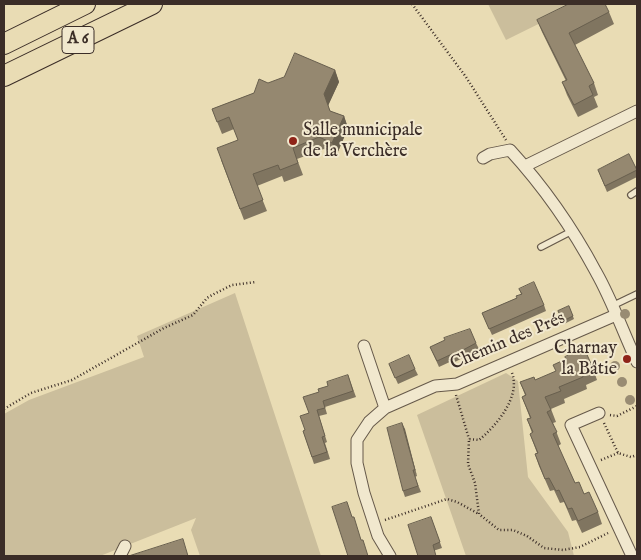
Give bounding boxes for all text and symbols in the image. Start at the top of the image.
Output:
road number: A 6 [62,26,94,54]
place label: Salle municipale de la Verchère [303,120,423,162]
marker: Salle municipale de la Verchère [287,135,299,147]
street label: Chemin des Prés [447,308,569,376]
place label: Charnay la Bâtie [554,338,617,380]
marker: Charnay la Bâtie [621,353,633,365]

